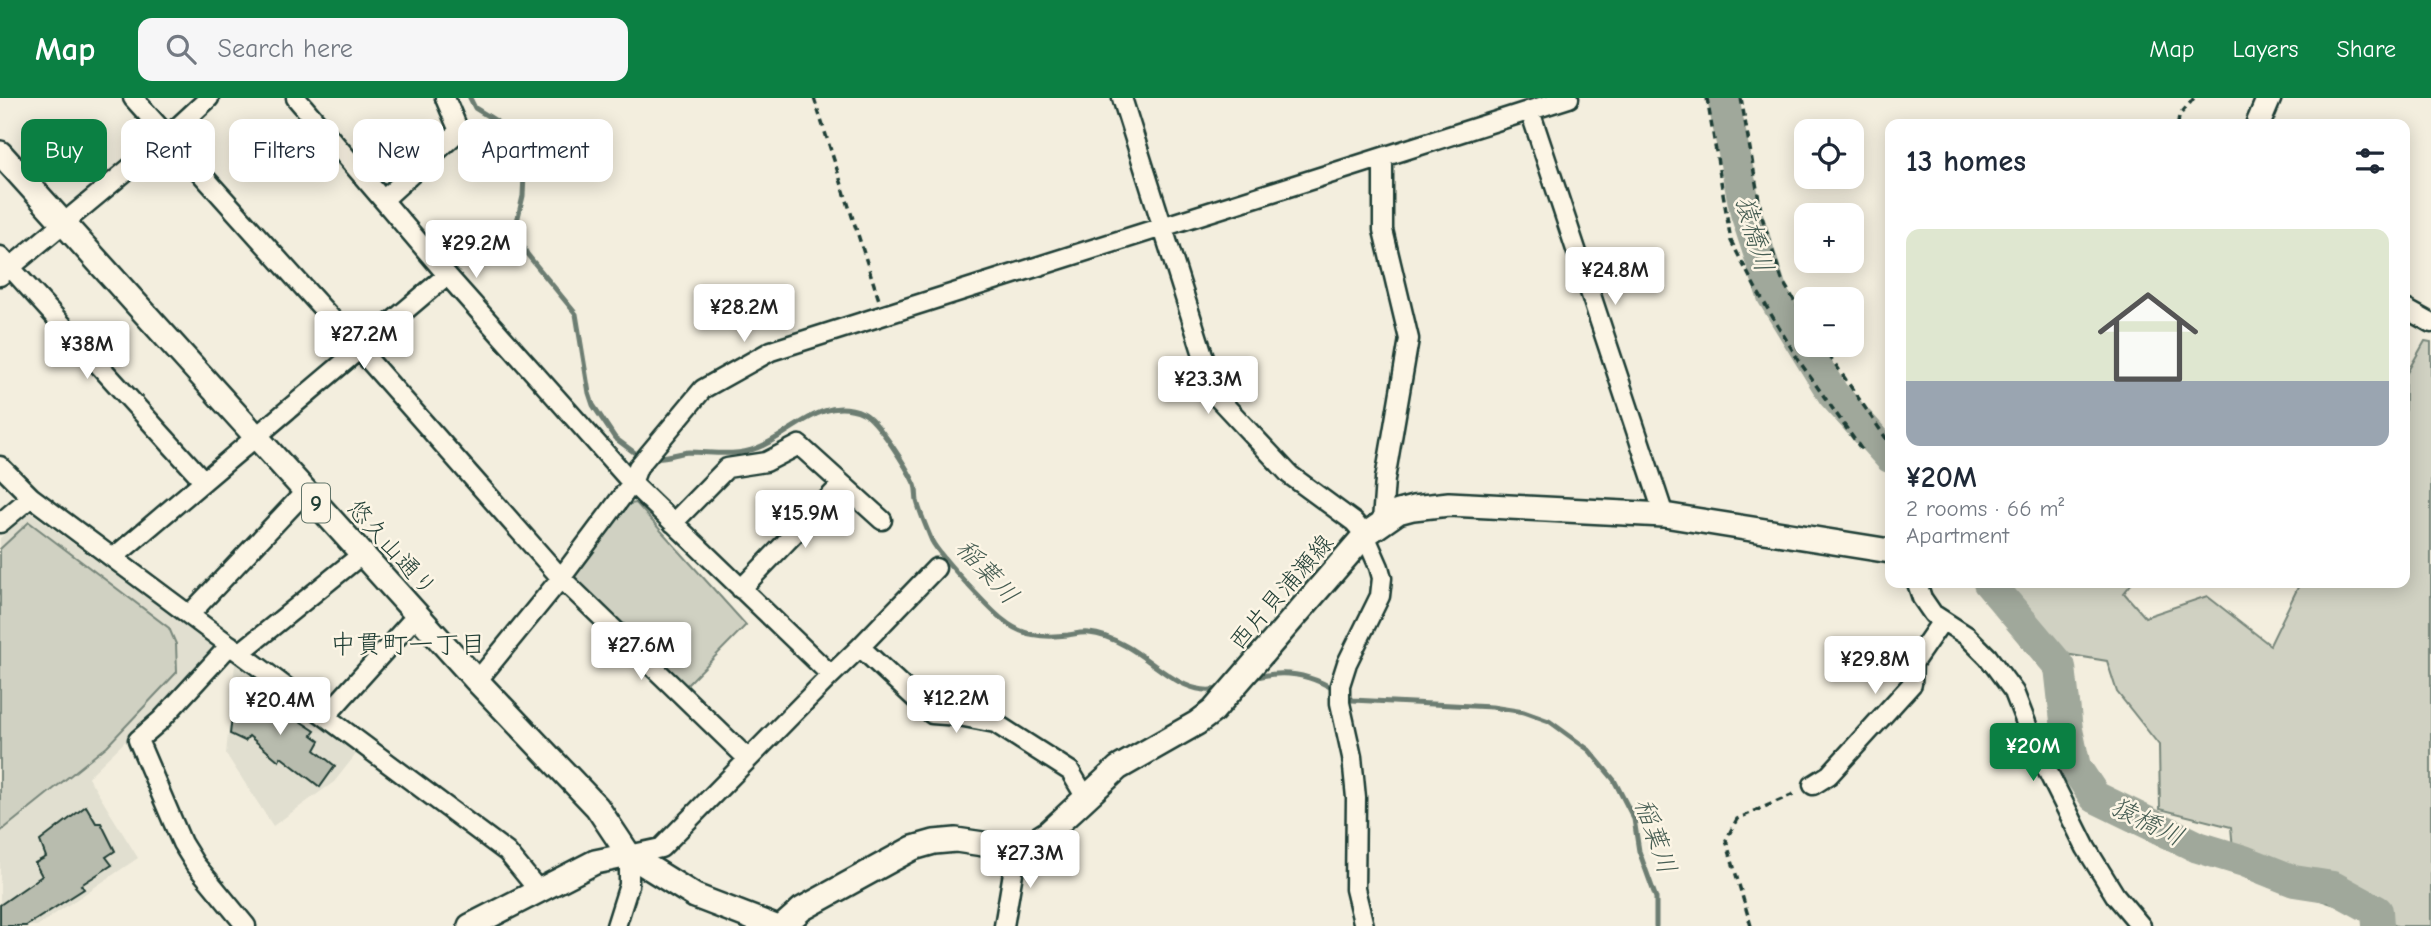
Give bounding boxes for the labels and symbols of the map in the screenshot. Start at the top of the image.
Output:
water label: 猿橋川 [1729,192,1779,276]
pin: ¥29.2M [419,220,533,280]
pin: ¥24.8M [1558,248,1672,307]
pin: ¥28.2M [687,285,801,344]
pin: ¥27.2M [307,312,421,371]
pin: ¥38M [46,322,128,381]
pin: ¥23.3M [1151,356,1265,416]
road number: 9 [302,484,330,522]
pin: ¥15.9M [748,490,862,550]
street label: 悠久山通り [341,494,443,602]
street label: 西片貝浦瀬線 [1223,528,1339,656]
water label: 稲葉川 [949,533,1025,611]
pin: ¥27.6M [584,622,698,682]
district label: 中貫町一丁目 [330,630,486,660]
pin: ¥29.8M [1818,636,1932,696]
pin: ¥12.2M [899,676,1013,735]
pin: ¥20.4M [223,678,337,737]
pin: ¥20M [1992,724,2074,783]
water label: 猿橋川 [2105,791,2189,853]
water label: 稲葉川 [1628,794,1682,878]
pin: ¥27.3M [973,830,1087,890]

